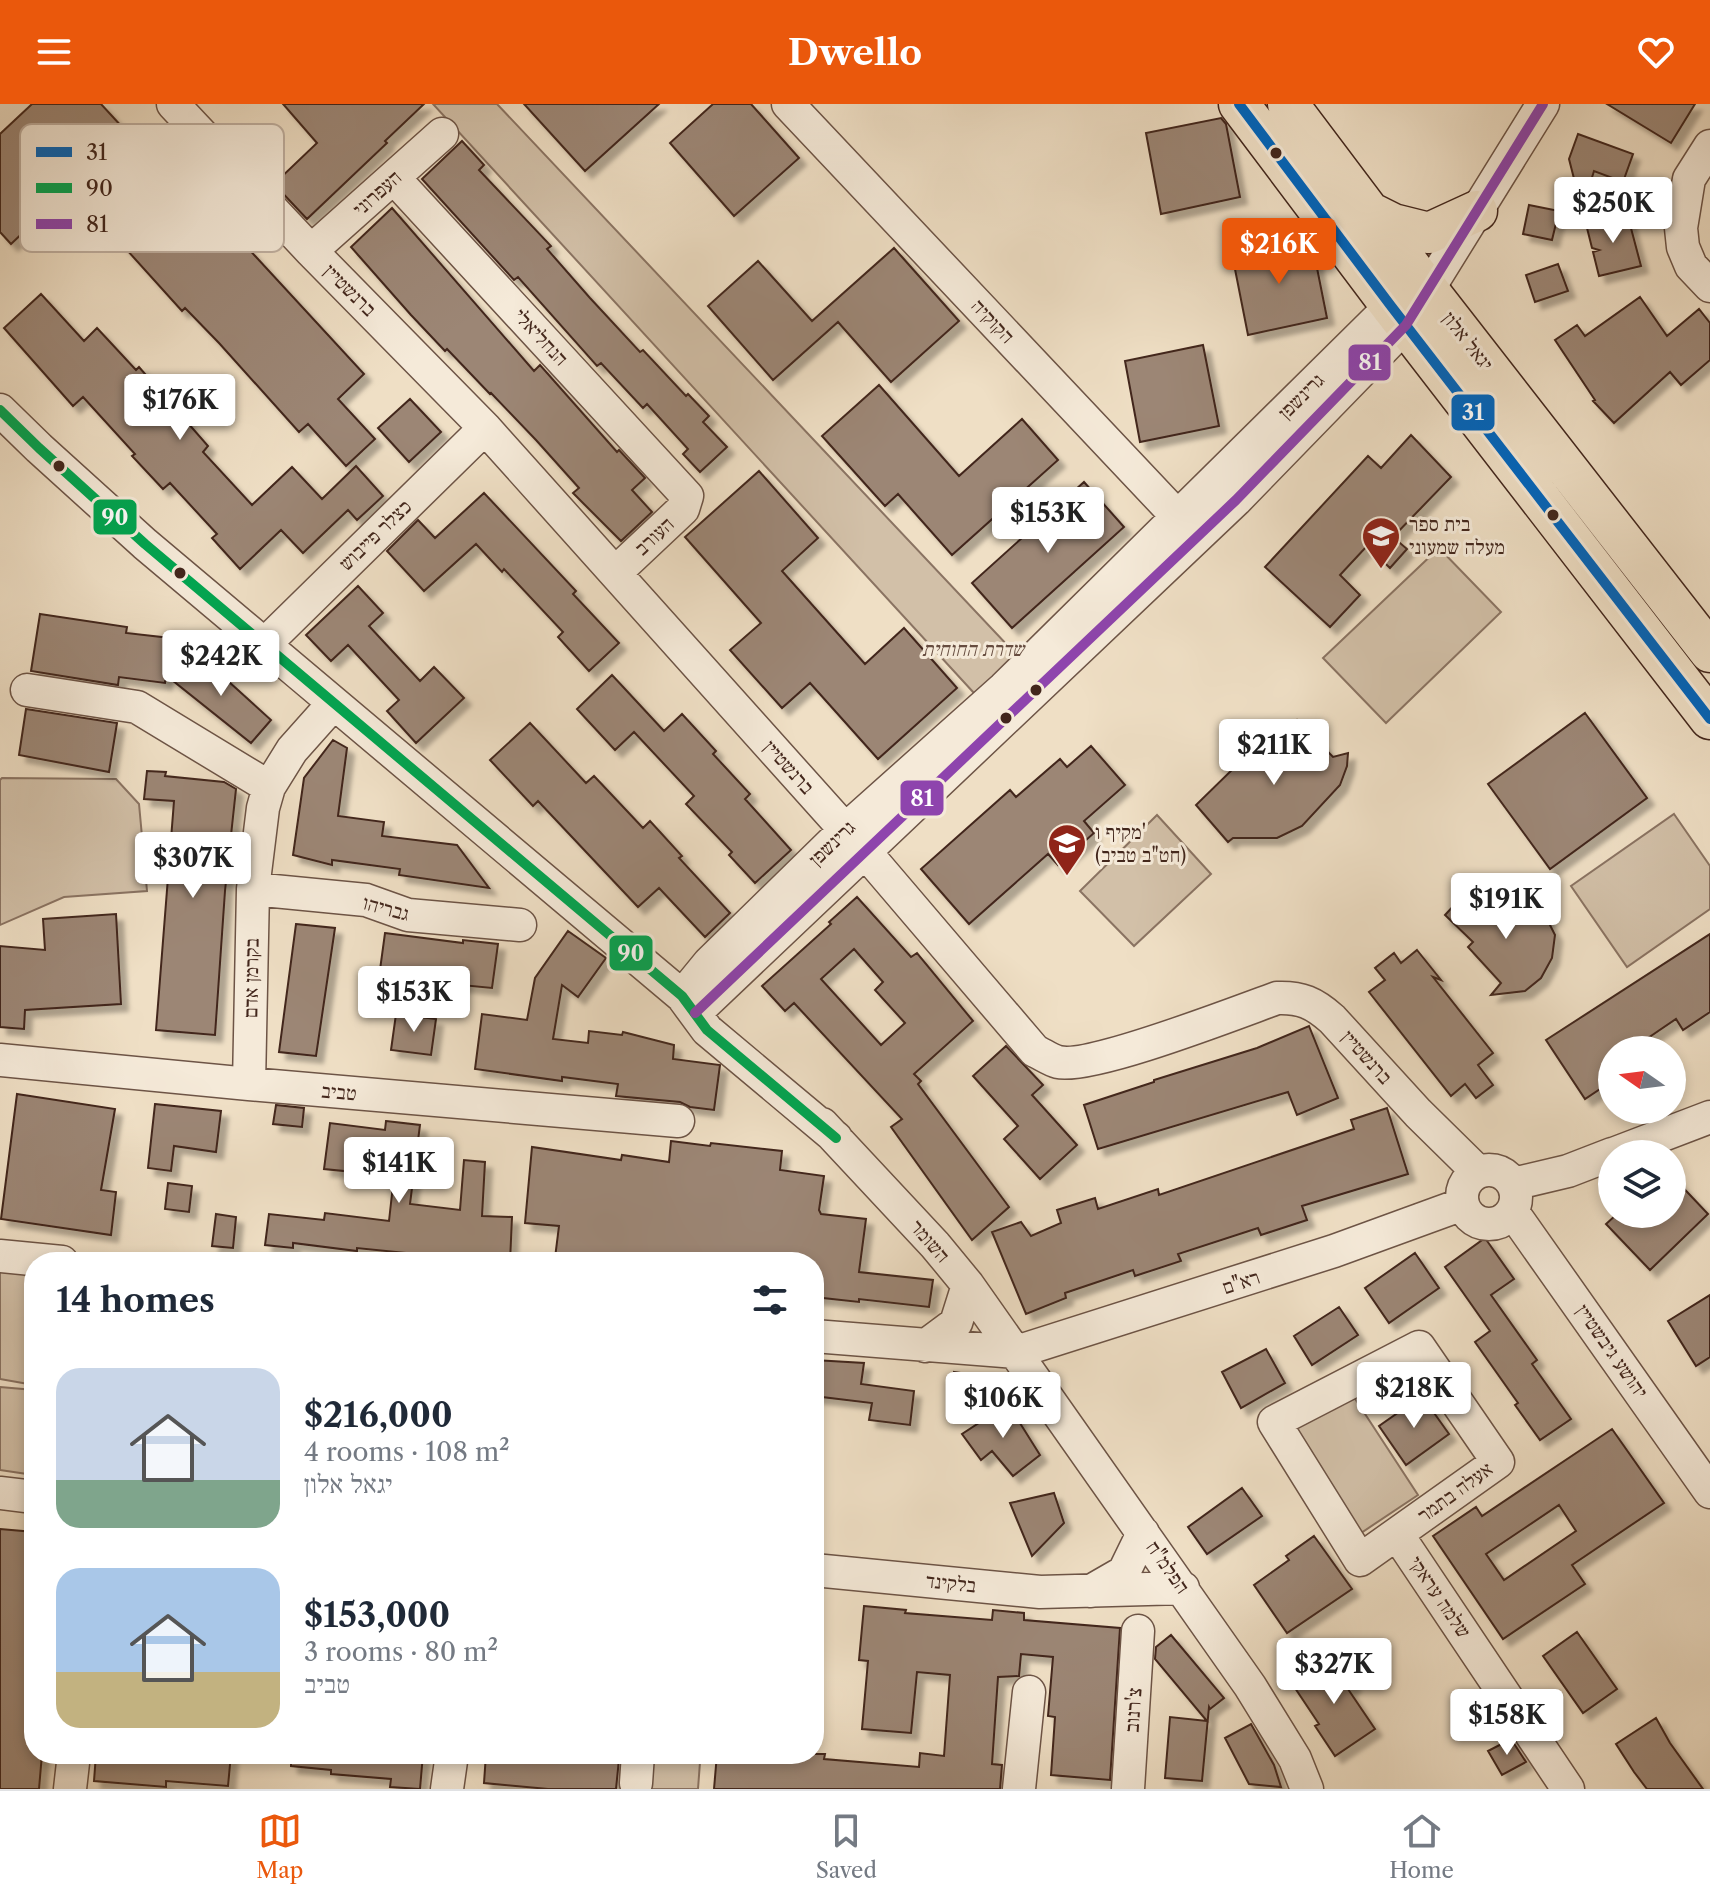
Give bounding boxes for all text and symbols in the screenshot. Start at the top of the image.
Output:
icon: menu [32,30,76,74]
text: Dwello [788,30,922,74]
icon: heart [1634,30,1678,74]
legend [20,124,284,252]
text: 31 [86,139,107,166]
unlabelled marker [1268,145,1284,161]
street label: העפרוני [348,165,406,221]
text: 90 [86,175,113,202]
pin: $250K [1557,177,1669,245]
text: $250K [1572,187,1654,219]
text: 81 [86,211,108,238]
pin: $216K [1223,218,1335,286]
text: $216K [1240,228,1318,260]
street label: ברנשטיין [319,259,381,321]
street label: הקוקיה [966,294,1020,348]
street label: הנחליאלי [509,304,573,370]
street label: יגאל אלון [1438,307,1498,375]
line badge: 81 [1347,343,1392,382]
text: 81 [1358,349,1382,376]
street label: גרינשפן [1273,368,1329,424]
pin: $176K [124,374,236,442]
text: $176K [142,384,218,416]
line badge: 31 [1450,393,1496,432]
text: 31 [1462,399,1484,426]
unlabelled marker [51,458,67,474]
pin: $153K [992,487,1104,555]
street label: כצלר פייבוש [334,495,416,575]
text: $153K [1010,497,1086,529]
line badge: 90 [92,498,138,536]
text: 90 [101,504,129,531]
unlabelled marker [1545,507,1561,523]
street label: העורב [629,512,679,560]
place label: בית ספר מעלה שמעוני [1409,512,1505,559]
school or university icon: בית ספר מעלה שמעוני [1360,515,1402,570]
unlabelled marker [172,565,188,581]
pin: $242K [165,630,277,698]
park label: שדרת החוחית [922,637,1027,661]
text: $242K [180,640,262,672]
unlabelled marker [1028,682,1044,698]
unlabelled marker [998,710,1014,726]
pin: $211K [1218,719,1330,787]
text: $211K [1237,729,1311,761]
street label: ברנשטיין [759,735,819,799]
line badge: 81 [899,779,945,817]
text: 81 [910,785,934,812]
street label: גרינשפן [804,815,860,871]
place label: מקיף ו' (חט"ב טביב) [1095,820,1186,867]
school or university icon: מקיף ו' (חט"ב טביב) [1046,822,1088,877]
pin: $307K [137,832,249,900]
text: $307K [153,842,233,874]
pin: $191K [1450,873,1562,941]
text: $191K [1469,883,1543,915]
street label: גבריהו [360,890,412,926]
line badge: 90 [608,934,654,972]
street label: בקרמן אדם [238,938,264,1018]
text: 90 [617,940,645,967]
pin: $153K [358,966,470,1034]
text: $153K [376,976,452,1008]
street label: ברנשטיין [1337,1025,1397,1089]
north arrow [1598,1036,1686,1124]
map controls [1598,1036,1686,1228]
street label: טביב [320,1079,358,1105]
pin: $141K [343,1137,455,1205]
button: layers [1598,1140,1686,1228]
text: $141K [362,1147,436,1179]
street label: השומר [905,1215,955,1267]
street label: רא"ם [1219,1265,1263,1299]
icon: filters [748,1278,792,1322]
text: 14 homes [56,1279,215,1321]
street label: יהושע גיבשטיין [1571,1299,1653,1403]
pin: $218K [1358,1362,1470,1430]
pin: $106K [947,1372,1059,1440]
text: $218K [1375,1372,1453,1404]
text: $106K [964,1382,1042,1414]
text: $216,000 [304,1394,453,1436]
icon: home [120,1400,216,1496]
text: 4 rooms · 108 m² [304,1436,510,1468]
street label: אעלה בתמר [1413,1457,1497,1527]
text: יגאל אלון [304,1468,392,1500]
street label: הפלמ"ח [1141,1536,1195,1598]
street label: שלמה עראקי [1404,1551,1476,1643]
street label: בלקינד [925,1568,977,1598]
text: $153,000 [304,1594,450,1636]
icon: home [120,1600,216,1696]
text: 3 rooms · 80 m² [304,1636,498,1668]
pin: $327K [1278,1638,1390,1706]
text: $327K [1295,1648,1373,1680]
text: טביב [304,1668,350,1700]
street label: צ'רנוב [1119,1687,1147,1733]
pin: $158K [1451,1689,1563,1757]
text: $158K [1468,1699,1546,1731]
tab: Map [256,1809,303,1884]
tab: Saved [816,1809,877,1884]
tab: Home [1389,1809,1454,1884]

